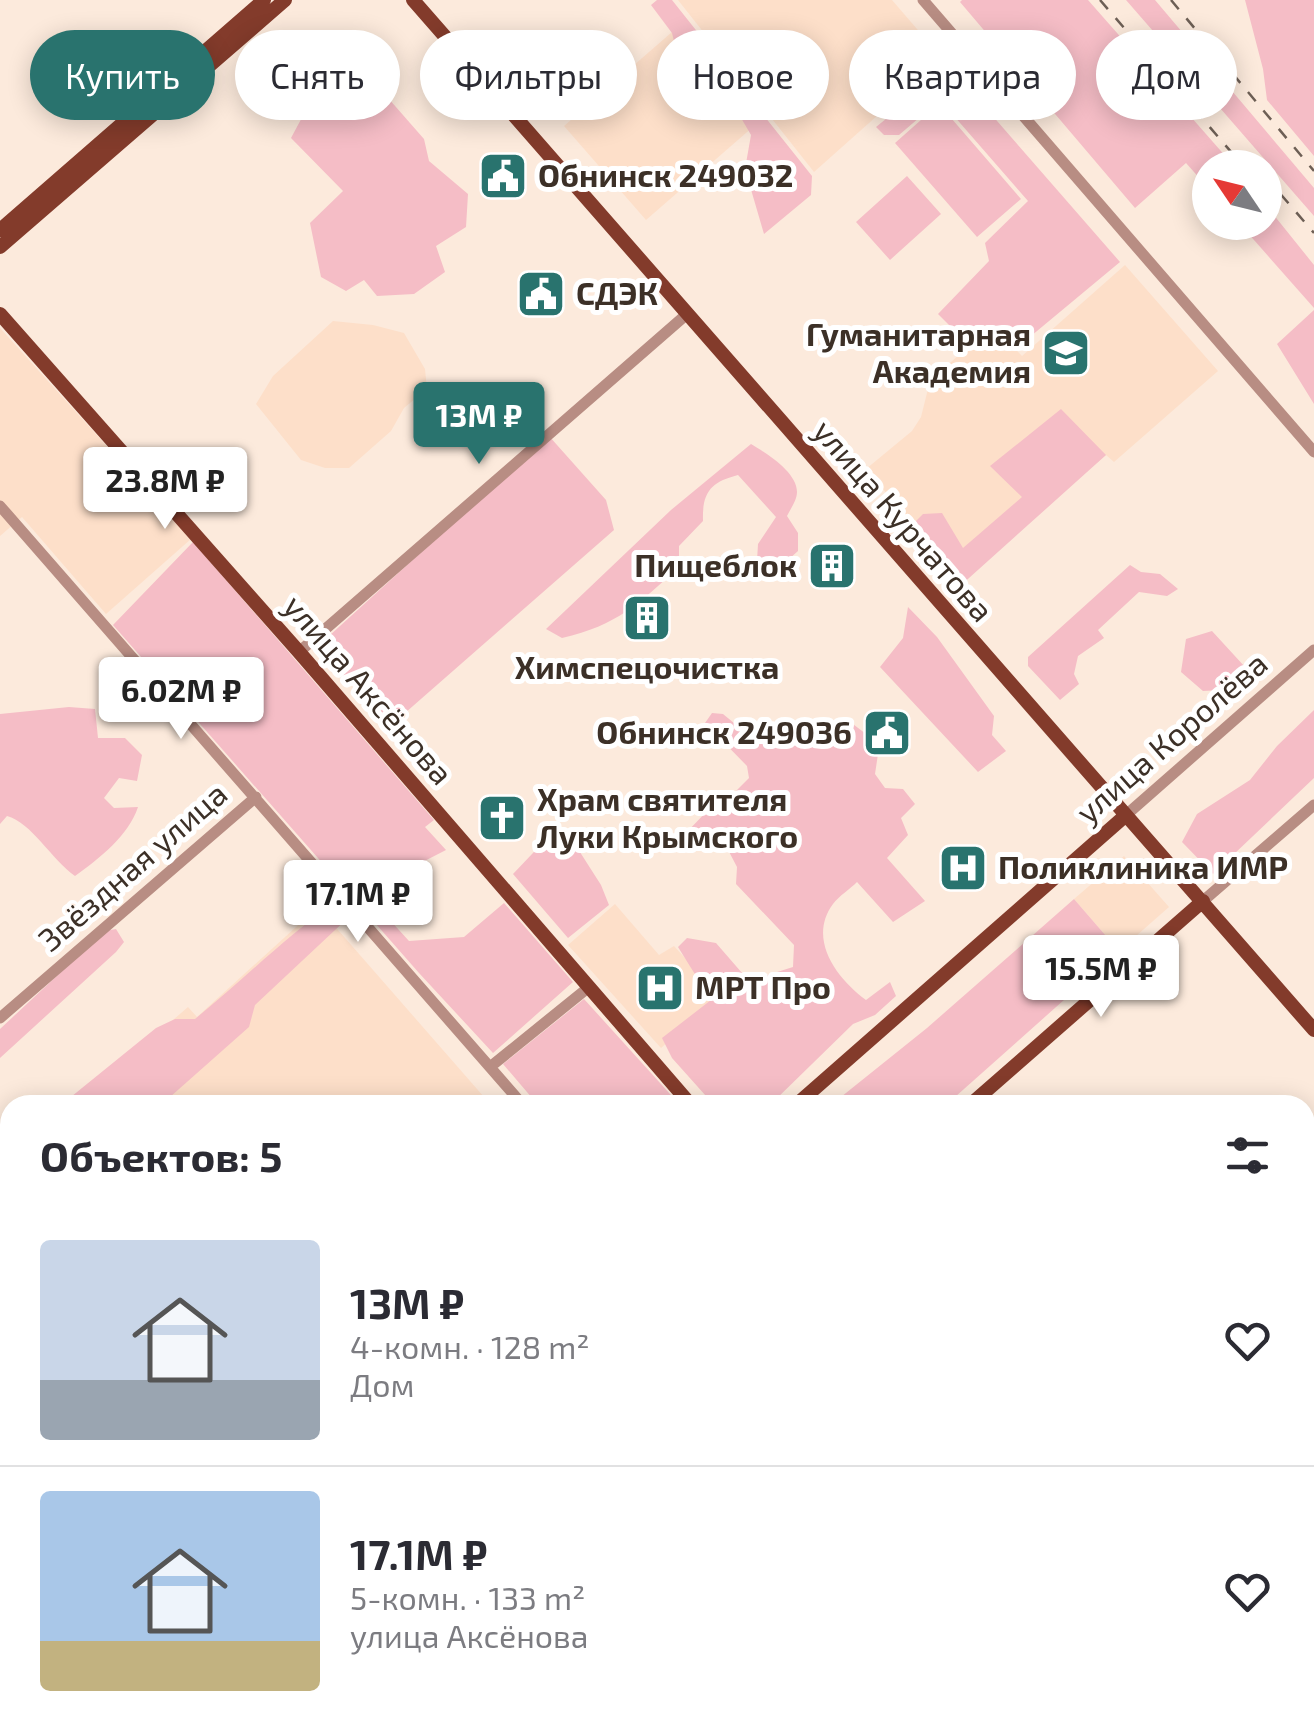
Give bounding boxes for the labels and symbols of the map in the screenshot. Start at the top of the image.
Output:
public building icon: Обнинск 249032 [477,150,529,202]
north arrow [1192,150,1282,240]
place label: Обнинск 249032 [538,155,793,193]
public building icon: СДЭК [515,268,567,320]
place label: СДЭК [576,273,658,311]
place label: Гуманитарная Академия [806,314,1031,389]
school or university icon: Гуманитарная Академия [1040,327,1092,379]
pin: 13M ₽ [409,382,549,467]
street label: улица Курчатова [806,411,1002,629]
pin: 23.8M ₽ [73,447,257,532]
building icon: Пищеблок [806,540,858,592]
place label: Пищеблок [634,545,797,583]
street label: улица Аксёнова [276,586,462,792]
building icon: Химспецочистка [621,592,673,644]
street label: улица Королёва [1067,643,1275,831]
place label: Химспецочистка [515,647,779,685]
pin: 6.02M ₽ [89,657,273,742]
public building icon: Обнинск 249036 [861,707,913,759]
place label: Обнинск 249036 [596,712,852,750]
street label: Звёздная улица [30,773,234,958]
place label: Храм святителя Луки Крымского [537,779,798,855]
church icon: Храм святителя Луки Крымского [476,792,528,844]
hospital icon: Поликлиника ИМР [937,842,989,894]
place label: Поликлиника ИМР [998,847,1288,885]
pin: 17.1M ₽ [266,860,450,945]
pin: 15.5M ₽ [1009,935,1193,1020]
hospital icon: МРТ Про [634,962,686,1014]
place label: МРТ Про [695,967,831,1005]

